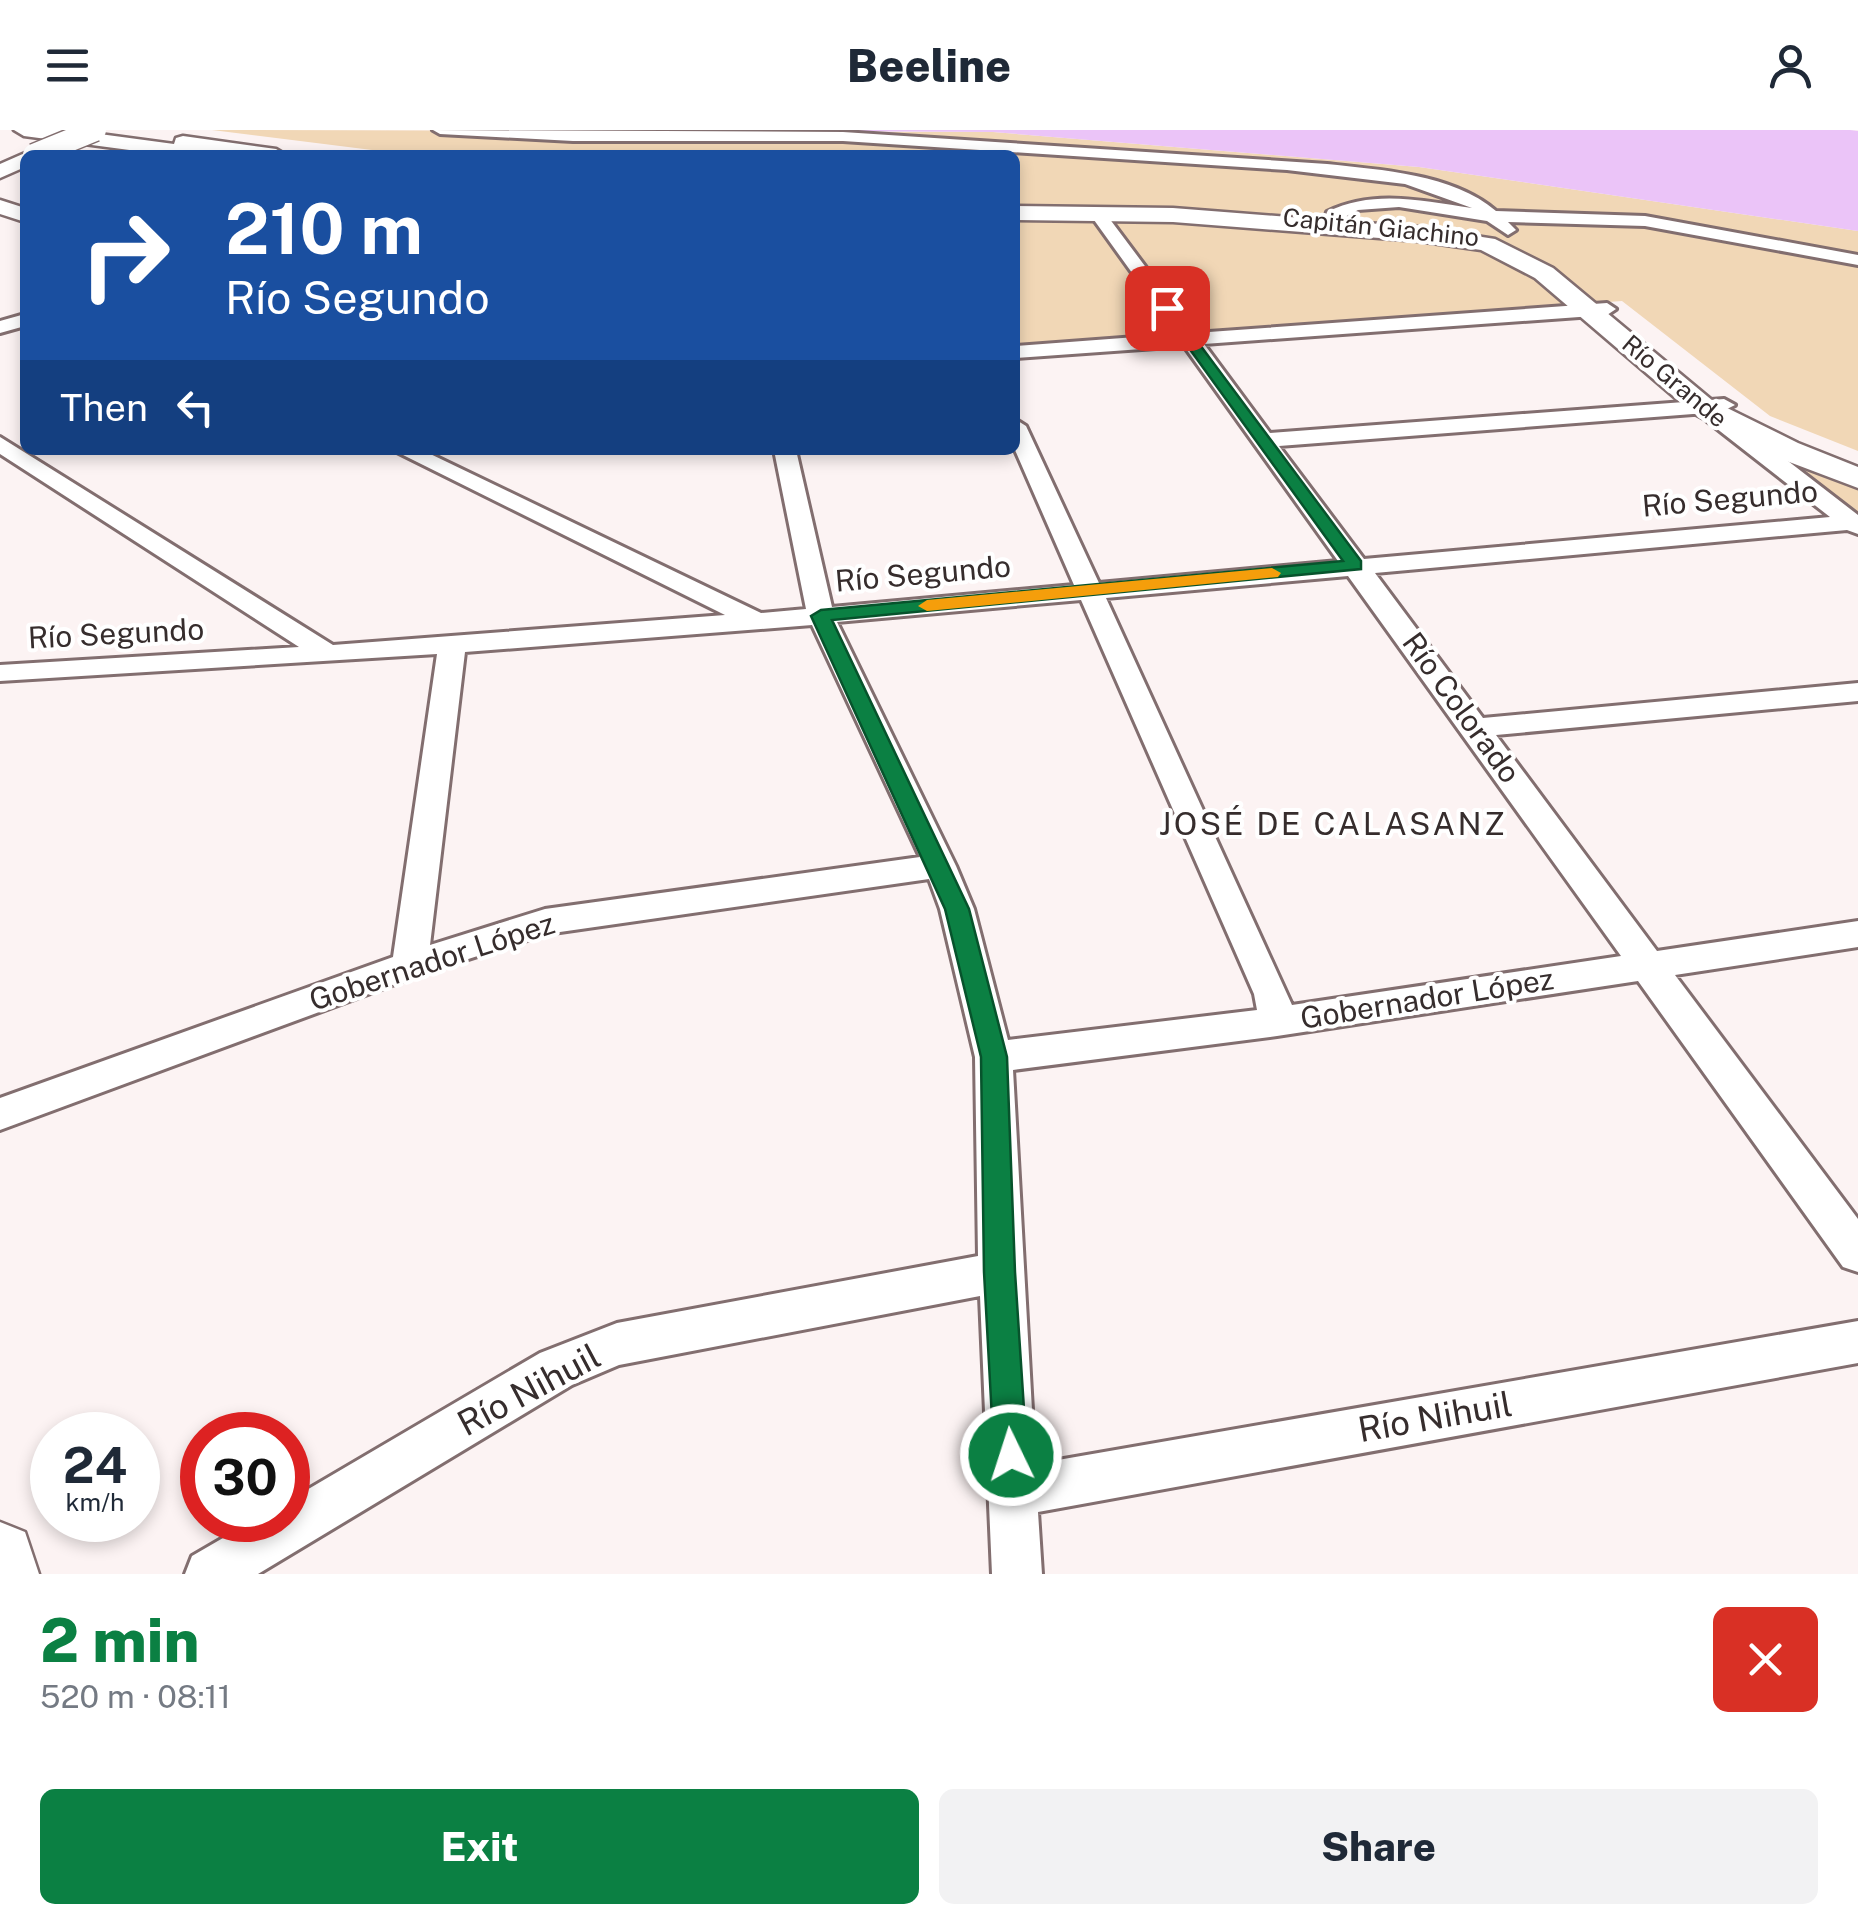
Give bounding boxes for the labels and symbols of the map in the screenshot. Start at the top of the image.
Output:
street label: Capitán Giachino [1281,202,1481,252]
pin [1125,266,1210,351]
street label: Río Grande [1616,328,1734,434]
street label: Río Segundo [1640,472,1819,524]
street label: Río Segundo [833,547,1012,599]
street label: Río Segundo [27,610,205,656]
street label: Río Colorado [1395,625,1528,790]
district label: JOSÉ DE CALASANZ [1159,805,1507,842]
street label: Gobernador López [304,904,559,1018]
street label: Gobernador López [1298,960,1556,1036]
street label: Río Nihuil [450,1335,607,1444]
street label: Río Nihuil [1355,1383,1515,1450]
position arrow [959,1403,1063,1507]
speed limit sign: 30 [180,1412,310,1542]

